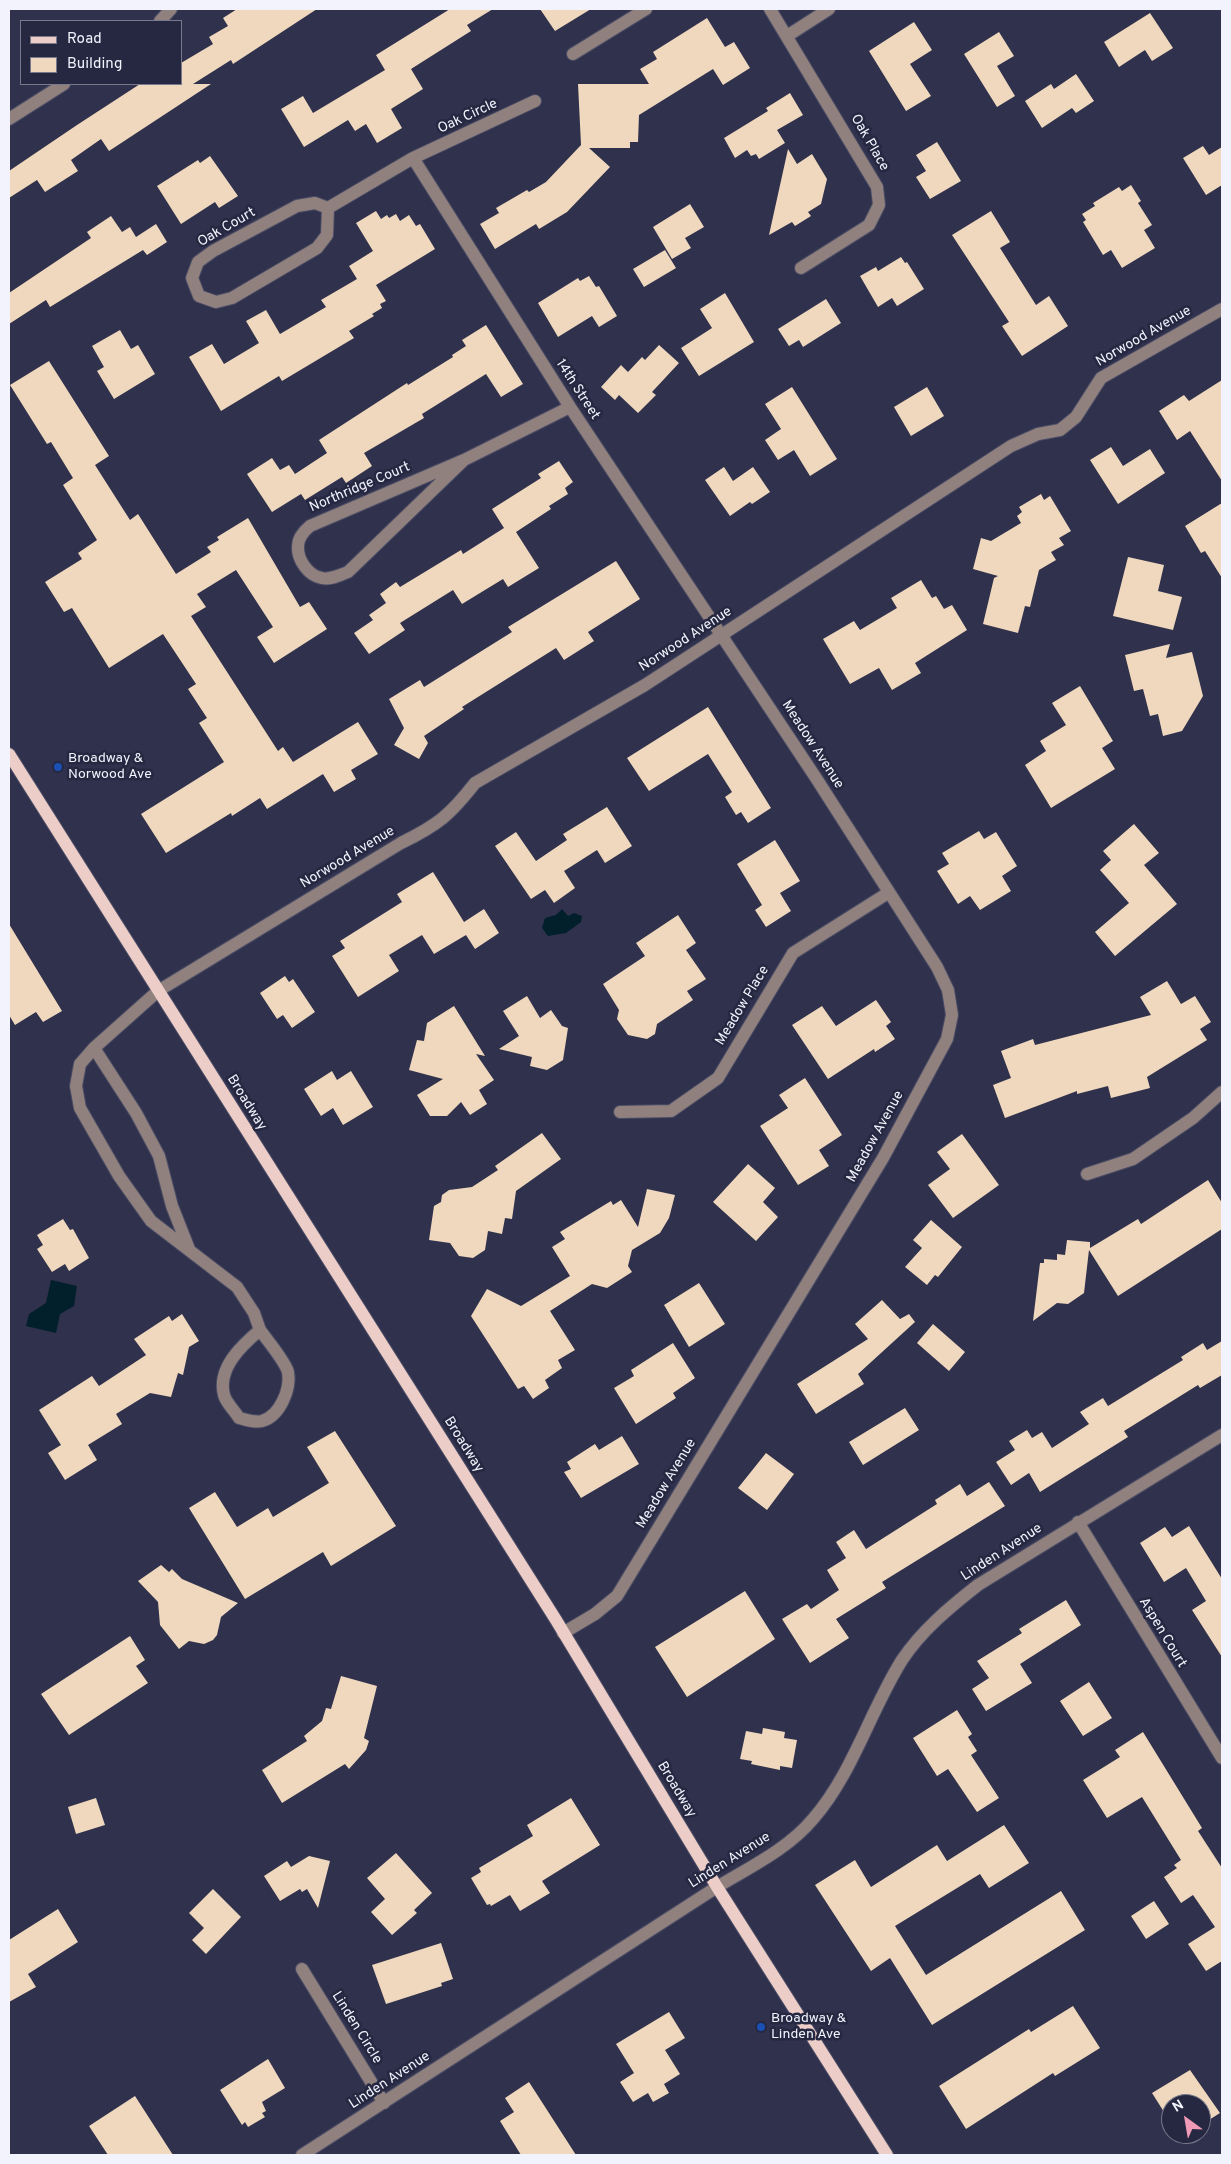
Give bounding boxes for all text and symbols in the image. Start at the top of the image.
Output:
legend [20,20,182,85]
text: Road [67,30,102,49]
text: Building [67,55,122,74]
street label: Oak Circle [435,96,501,138]
street label: Oak Place [846,112,892,174]
street label: Oak Court [195,205,259,251]
street label: Norwood Avenue [1093,303,1195,371]
street label: 14th Street [551,357,603,423]
street label: Northridge Court [307,459,413,517]
street label: Norwood Avenue [637,604,735,676]
street label: Meadow Avenue [777,698,847,792]
place label: Broadway & Norwood Ave [68,751,152,784]
marker: Broadway & Norwood Ave [52,761,64,773]
street label: Norwood Avenue [298,823,398,893]
street label: Meadow Place [713,963,773,1049]
street label: Broadway [222,1072,270,1134]
street label: Meadow Avenue [844,1088,908,1186]
street label: Broadway [439,1414,487,1476]
street label: Meadow Avenue [634,1436,700,1532]
street label: Linden Avenue [958,1521,1046,1585]
street label: Aspen Court [1134,1595,1190,1671]
street label: Broadway [653,1759,699,1821]
street label: Linden Avenue [686,1829,774,1893]
street label: Linden Circle [327,1989,385,2067]
place label: Broadway & Linden Ave [771,2011,846,2044]
marker: Broadway & Linden Ave [755,2021,767,2033]
street label: Linden Avenue [346,2049,434,2113]
north arrow [1161,2094,1211,2144]
text: N [1170,2097,1187,2117]

